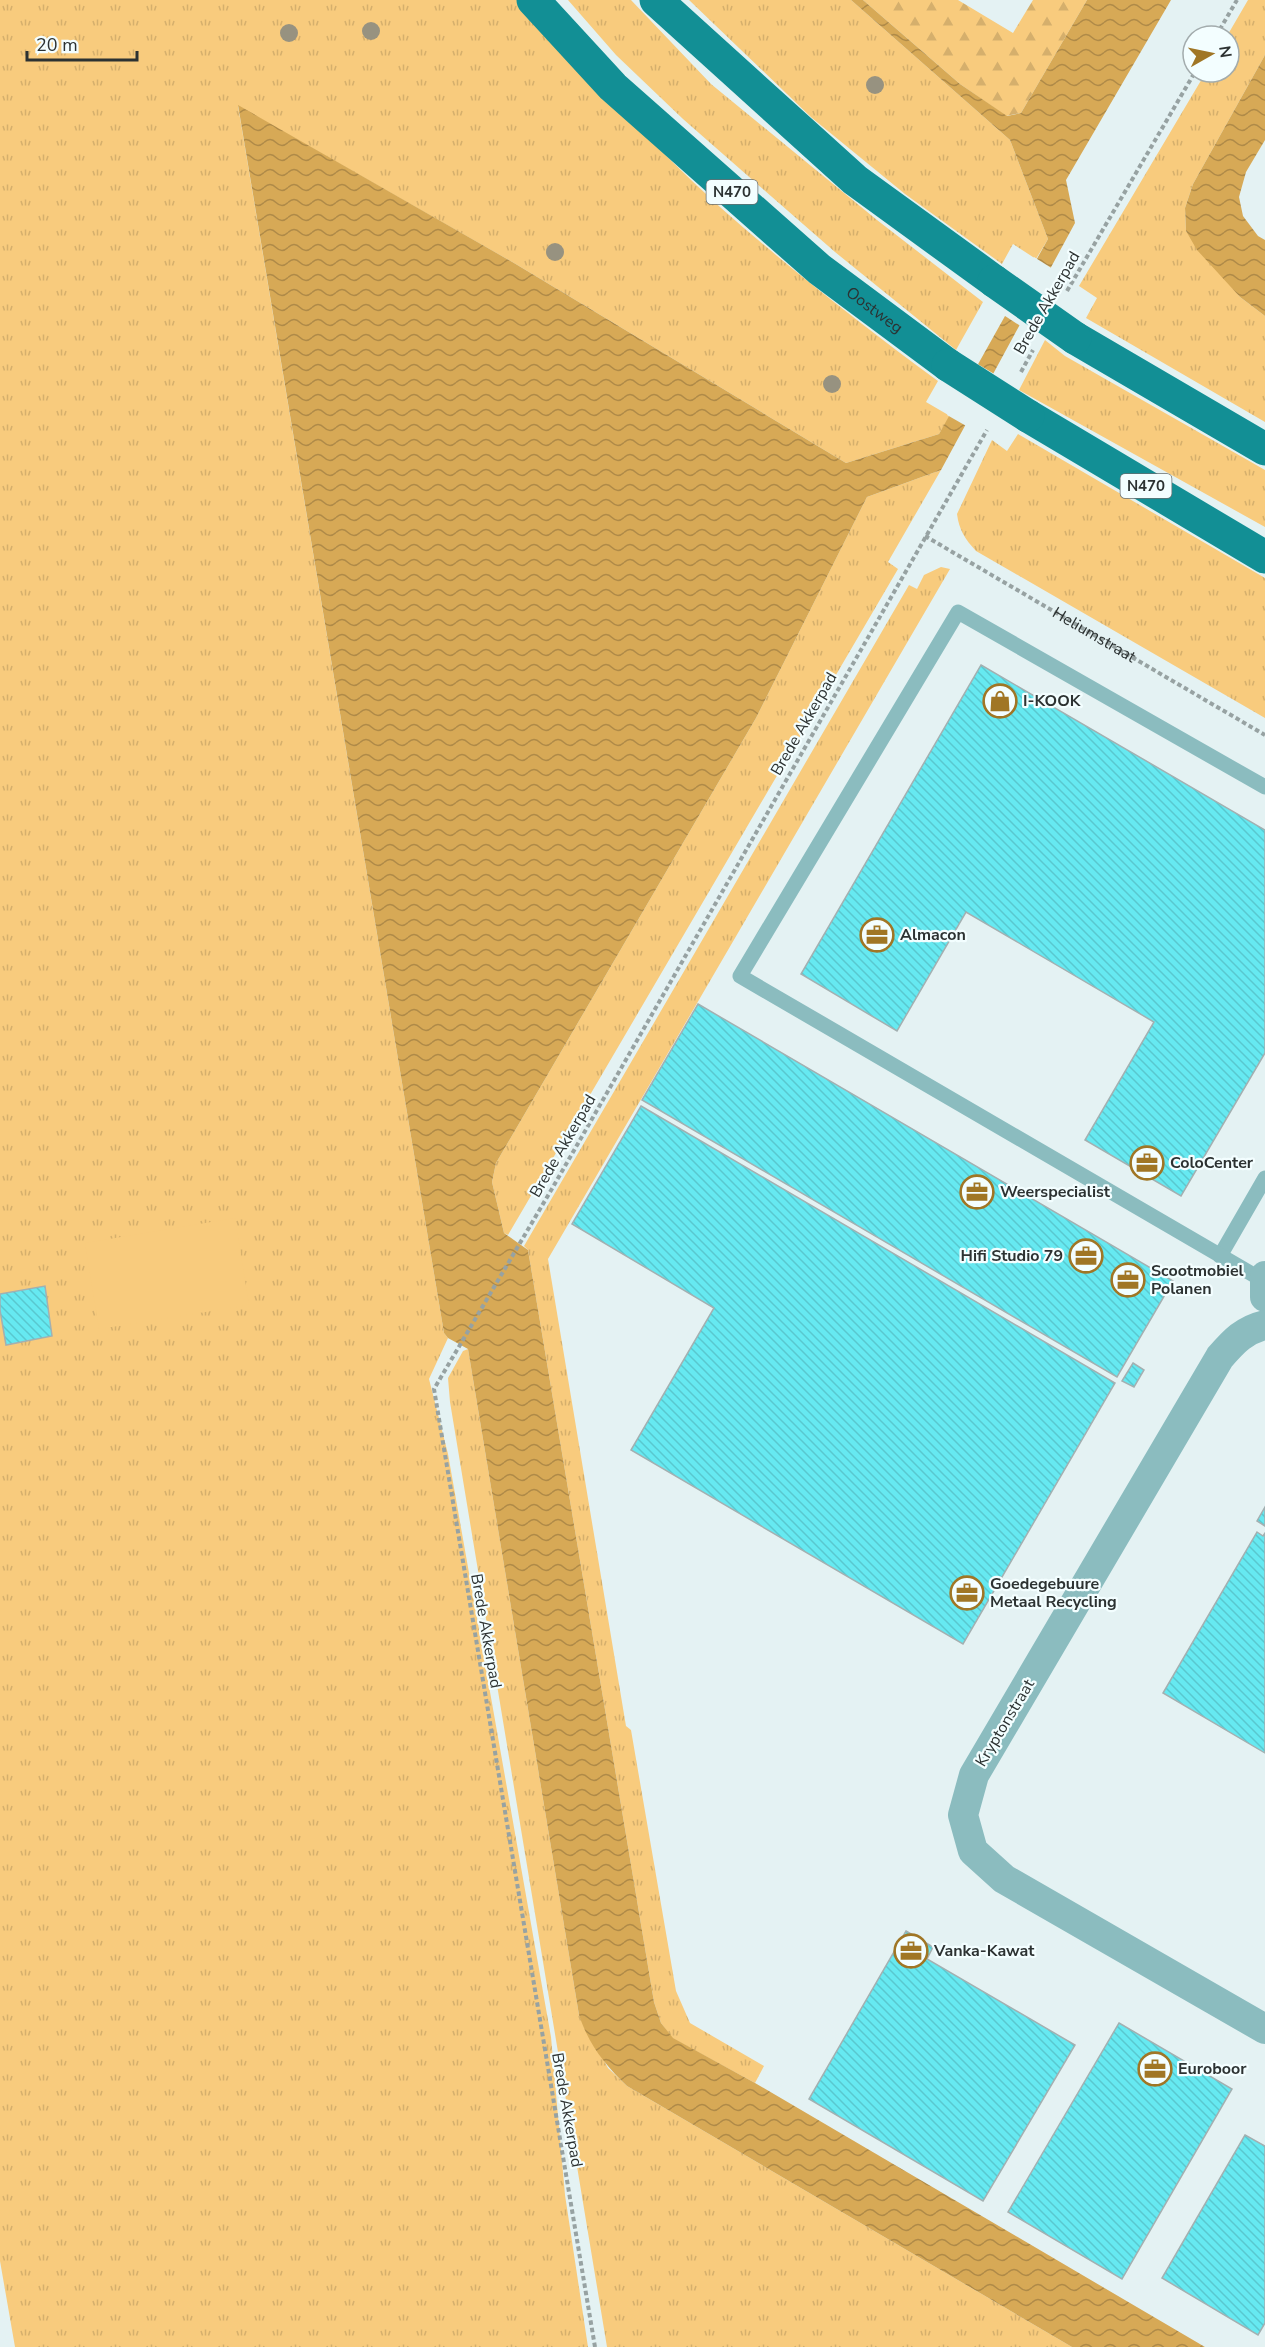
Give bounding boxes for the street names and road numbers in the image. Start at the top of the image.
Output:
road number: N470 [706,180,758,204]
street label: Brede Akkerpad [1009,247,1085,359]
street label: Oostweg [841,282,907,339]
road number: N470 [1120,474,1172,498]
street label: Heliumstraat [1048,602,1140,668]
street label: Brede Akkerpad [766,668,842,780]
street label: Brede Akkerpad [525,1090,601,1202]
street label: Brede Akkerpad [465,1572,507,1690]
street label: Kryptonstraat [970,1675,1040,1771]
street label: Brede Akkerpad [546,2051,588,2169]

